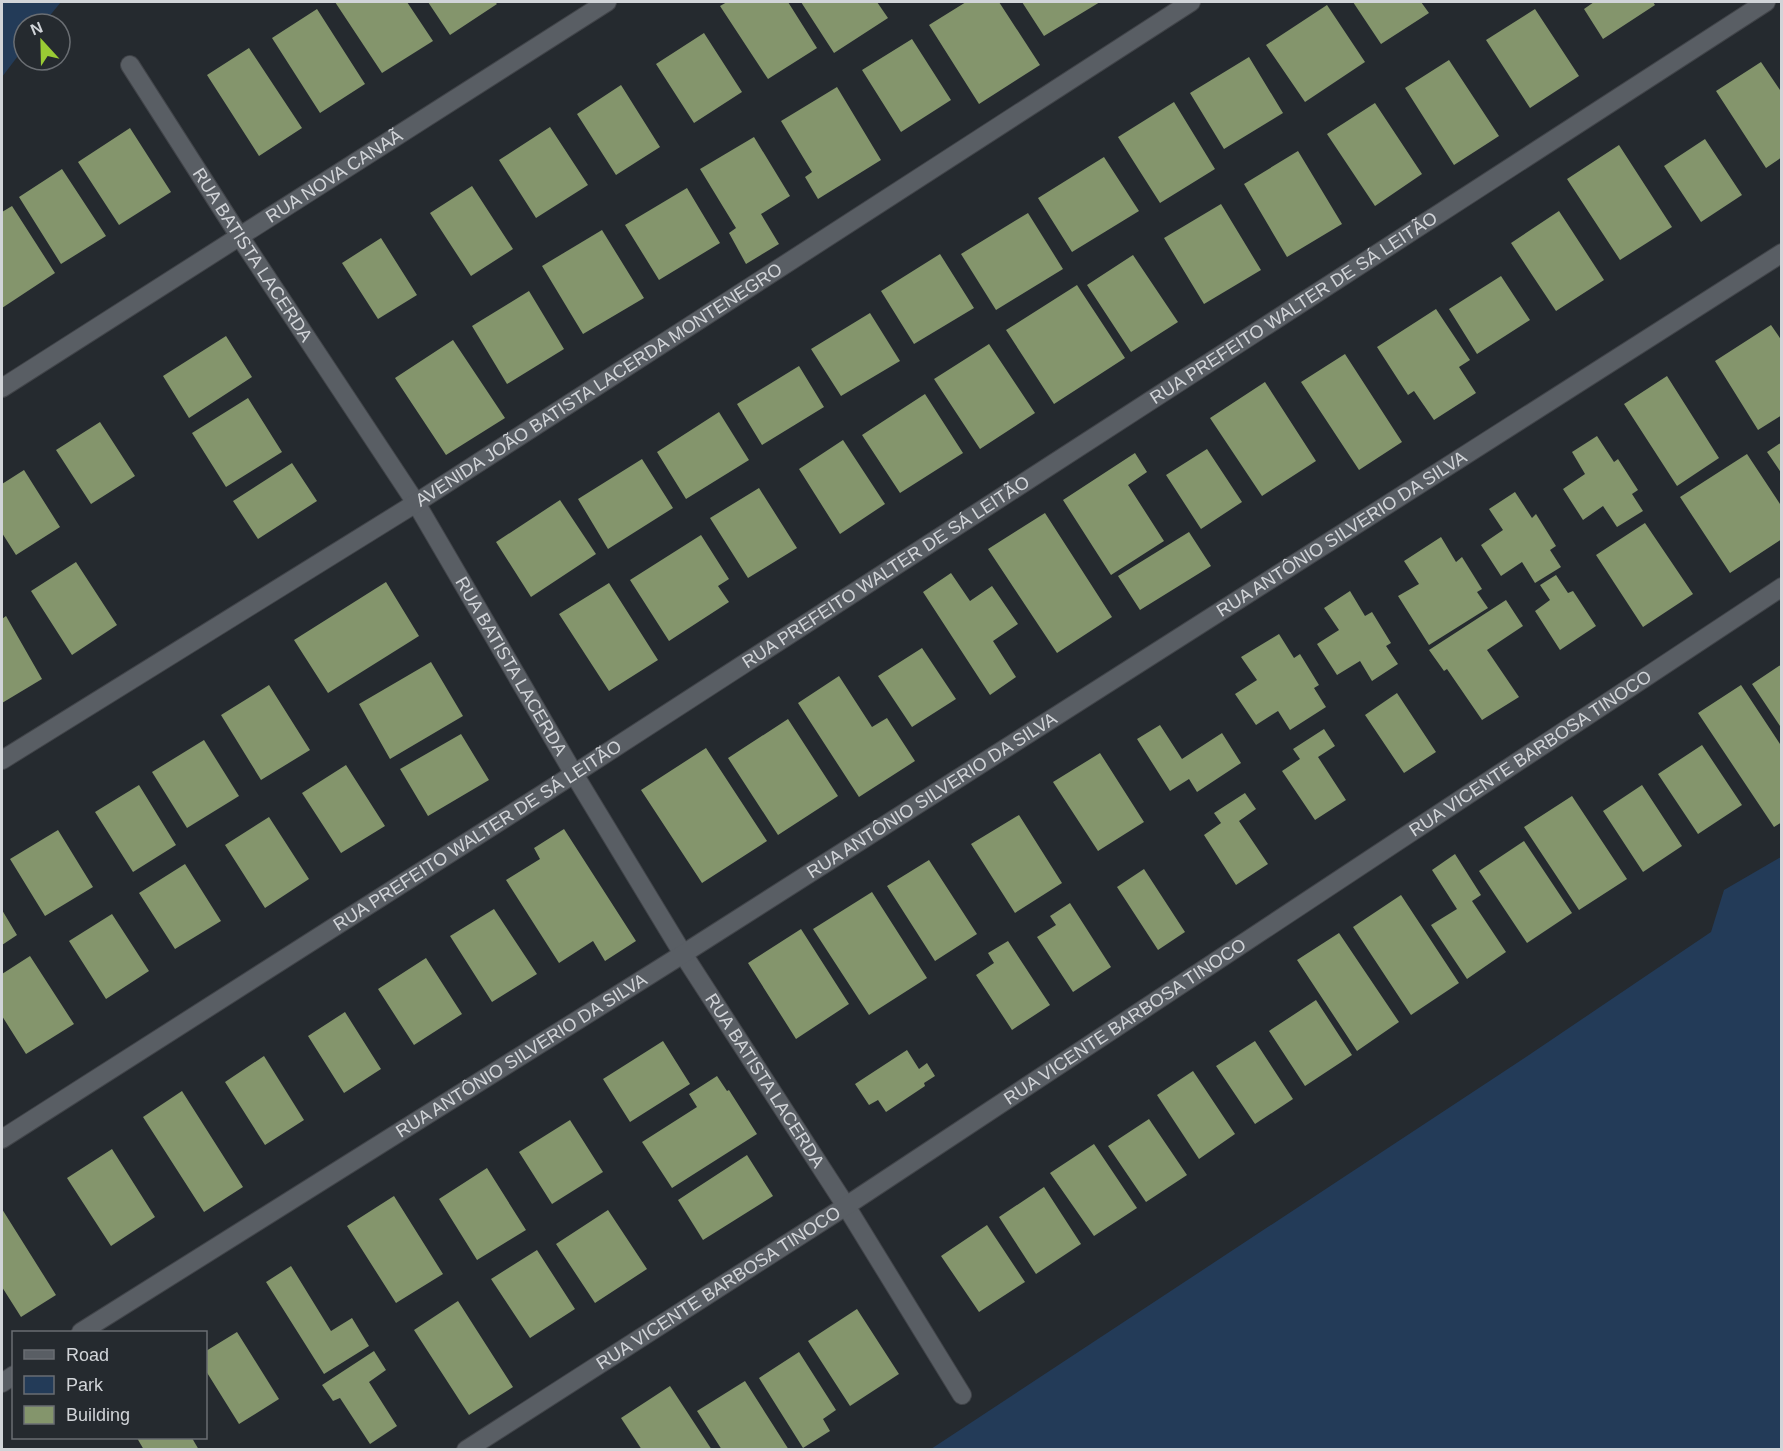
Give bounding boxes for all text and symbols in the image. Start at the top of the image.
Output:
north arrow [12,12,72,72]
text: N [28,19,45,39]
street label: RUA NOVA CANAÃ [262,124,406,227]
street label: RUA BATISTA LACERDA [189,164,317,346]
street label: RUA PREFEITO WALTER DE SÁ LEITÃO [1146,208,1441,408]
street label: AVENIDA JOÃO BATISTA LACERDA MONTENEGRO [412,259,786,511]
street label: RUA ANTÔNIO SILVERIO DA SILVA [1213,447,1470,621]
street label: RUA PREFEITO WALTER DE SÁ LEITÃO [738,472,1033,672]
street label: RUA BATISTA LACERDA [451,573,571,759]
street label: RUA VICENTE BARBOSA TINOCO [1406,666,1655,841]
street label: RUA ANTÔNIO SILVERIO DA SILVA [803,708,1060,882]
street label: RUA PREFEITO WALTER DE SÁ LEITÃO [330,736,625,935]
street label: RUA VICENTE BARBOSA TINOCO [1000,934,1250,1109]
street label: RUA ANTÔNIO SILVERIO DA SILVA [392,969,650,1142]
street label: RUA BATISTA LACERDA [701,990,829,1171]
street label: RUA VICENTE BARBOSA TINOCO [593,1202,844,1374]
legend [12,1331,207,1439]
text: Road [66,1345,109,1365]
text: Park [66,1375,104,1395]
text: Building [66,1405,130,1425]

